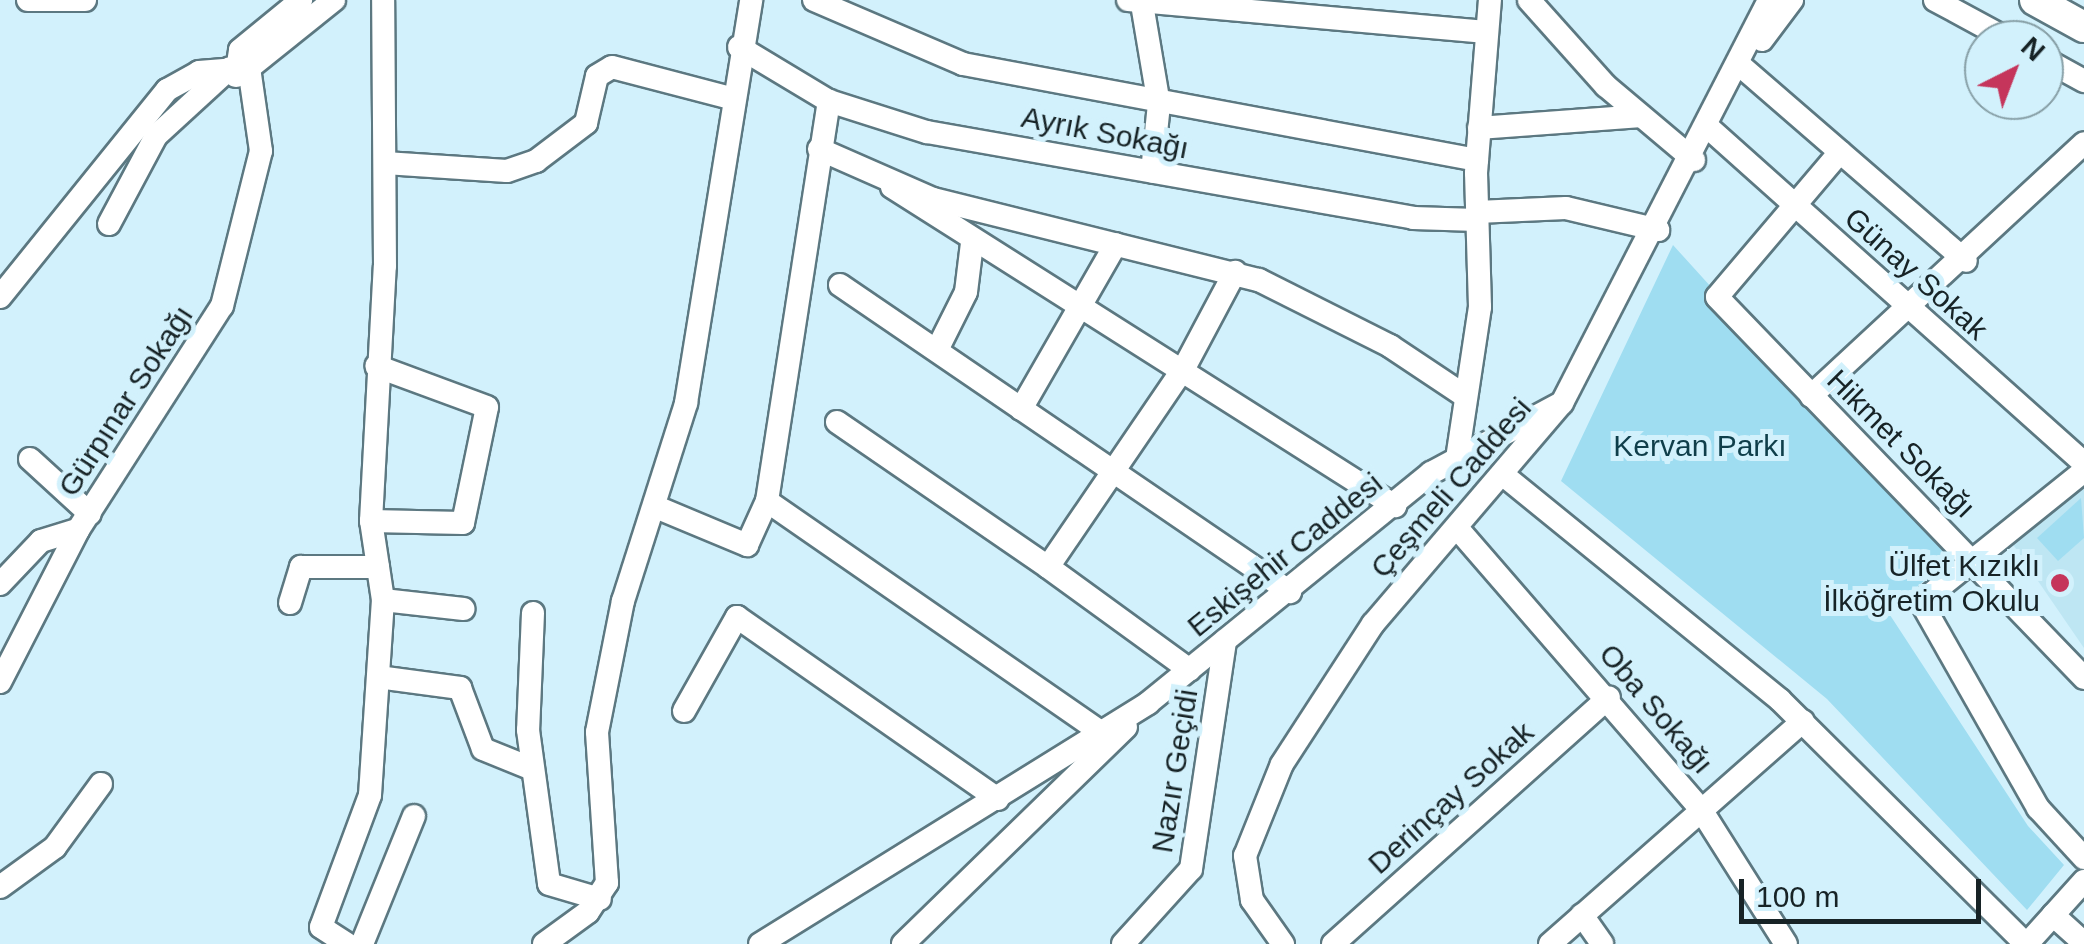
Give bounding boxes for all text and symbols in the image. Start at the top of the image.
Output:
north arrow [1964,20,2064,120]
text: N [2015,31,2051,67]
street label: Ayrık Sokağı [1018,99,1192,167]
street label: Günay Sokak [1837,200,1995,348]
street label: Gürpınar Sokağı [51,299,201,503]
street label: Hikmet Sokağı [1819,362,1983,526]
street label: Çeşmeli Caddesi [1363,391,1539,585]
park label: Kervan Parkı [1613,428,1787,464]
street label: Eskişehir Caddesi [1180,465,1390,645]
place label: Ülfet Kızıklı İlköğretim Okulu [1823,548,2040,618]
marker: Ülfet Kızıklı İlköğretim Okulu [2049,572,2071,594]
street label: Oba Sokağı [1591,637,1721,781]
street label: Nazır Geçidi [1144,687,1206,855]
street label: Derinçay Sokak [1361,714,1541,882]
scale bar [1744,859,1986,921]
text: 100 m [1756,880,1839,913]

